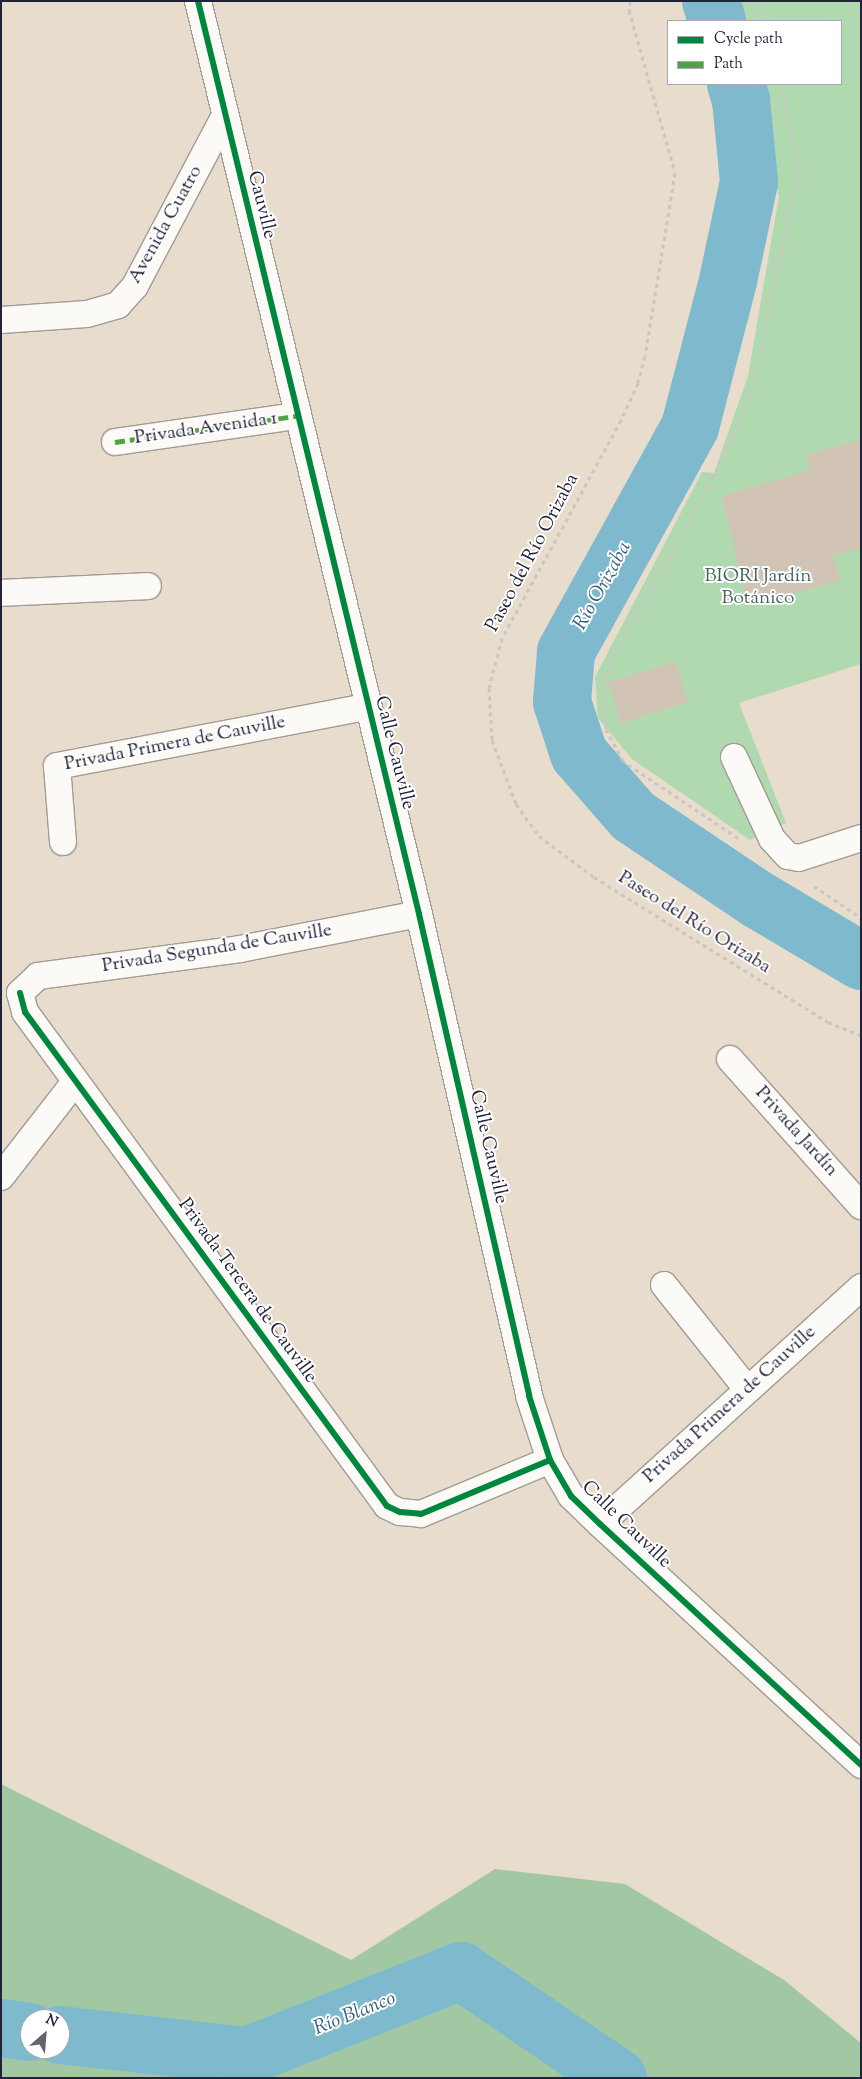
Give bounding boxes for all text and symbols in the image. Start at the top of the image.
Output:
legend [667,20,842,85]
text: Cycle path [714,29,783,50]
text: Path [714,54,743,75]
street label: Avenida Cuatro [124,162,208,288]
street label: Cauville [242,169,280,241]
street label: Privada Avenida 1 [133,408,279,450]
street label: Paseo del Río Orizaba [482,470,584,636]
water label: Río Orizaba [569,538,637,634]
park label: BIORI Jardín Botánico [705,566,811,610]
street label: Calle Cauville [369,694,419,812]
street label: Privada Primera de Cauville [63,711,287,777]
street label: Paseo del Río Orizaba [613,867,775,979]
street label: Privada Segunda de Cauville [100,920,334,978]
street label: Privada Jardín [750,1082,842,1182]
street label: Calle Cauville [464,1088,512,1206]
street label: Privada Tercera de Cauville [172,1194,322,1388]
street label: Privada Primera de Cauville [639,1321,821,1489]
street label: Calle Cauville [576,1476,676,1574]
water label: Río Blanco [311,1987,399,2041]
north arrow [20,2009,70,2059]
text: N [42,2010,61,2033]

